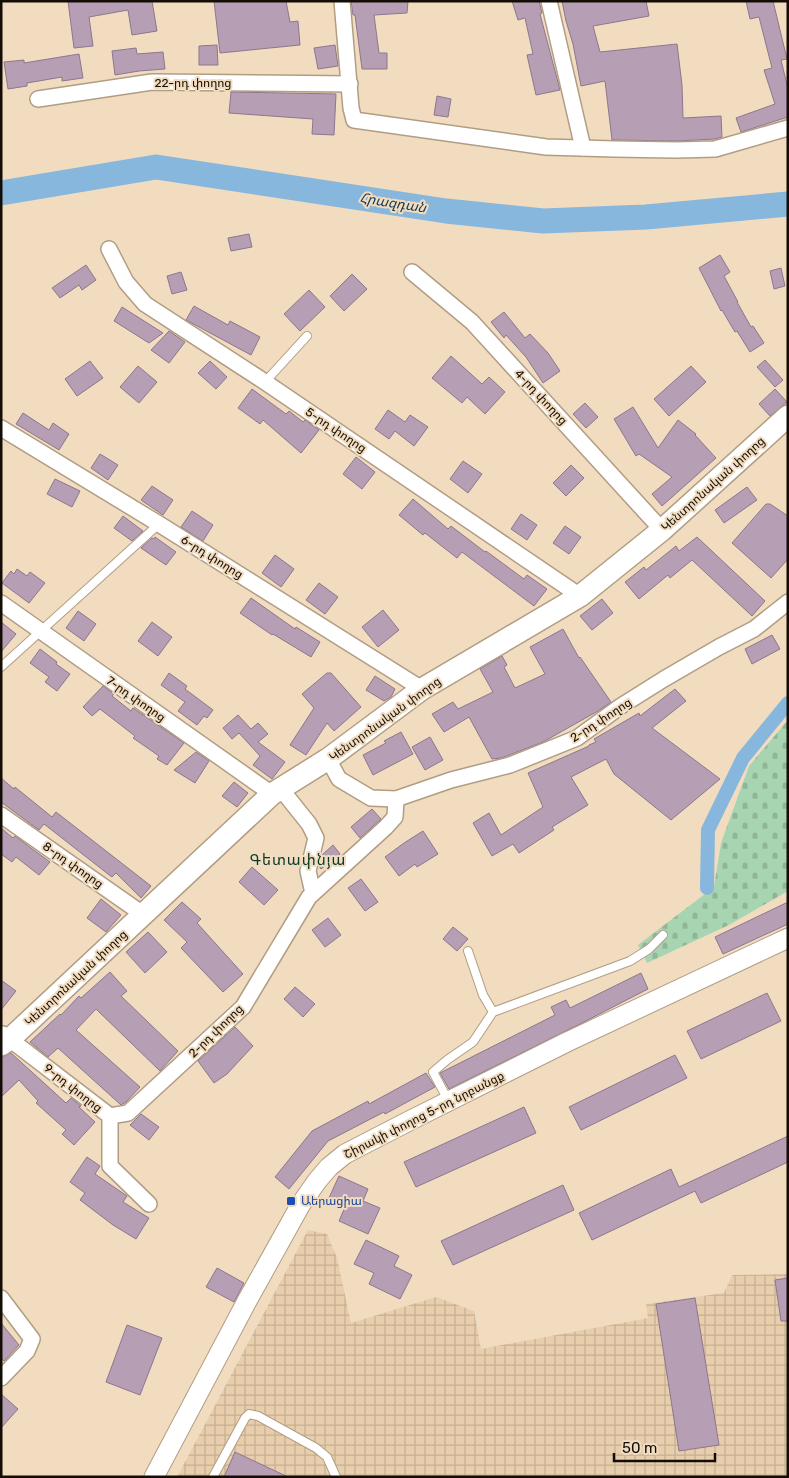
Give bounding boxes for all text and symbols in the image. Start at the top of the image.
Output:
street label: 22-րդ փողոց [155,76,232,90]
water label: Հրազդան [359,189,428,217]
street label: 4-րդ փողոց [512,366,570,428]
street label: 5-րդ փողոց [303,405,369,455]
street label: Կենտրոնական փողոց [658,434,768,534]
street label: 6-րդ փողոց [178,532,246,582]
street label: 7-րդ փողոց [104,673,168,725]
street label: Կենտրոնական փողոց [326,674,444,764]
street label: 2-րդ փողոց [568,695,634,745]
street label: 8-րդ փողոց [40,839,106,891]
district label: Գետափնյա [250,851,346,869]
street label: Կենտրոնական փողոց [22,927,130,1029]
street label: 2-րդ փողոց [186,1002,246,1060]
street label: 9-րդ փողոց [41,1061,105,1115]
street label: Շիրակի փողոց 5-րդ նրբանցք [342,1068,506,1162]
place label: Աերացիա [301,1194,362,1208]
marker: Աերացիա [285,1195,297,1207]
scale bar [614,1430,715,1462]
text: 50 m [622,1439,657,1457]

